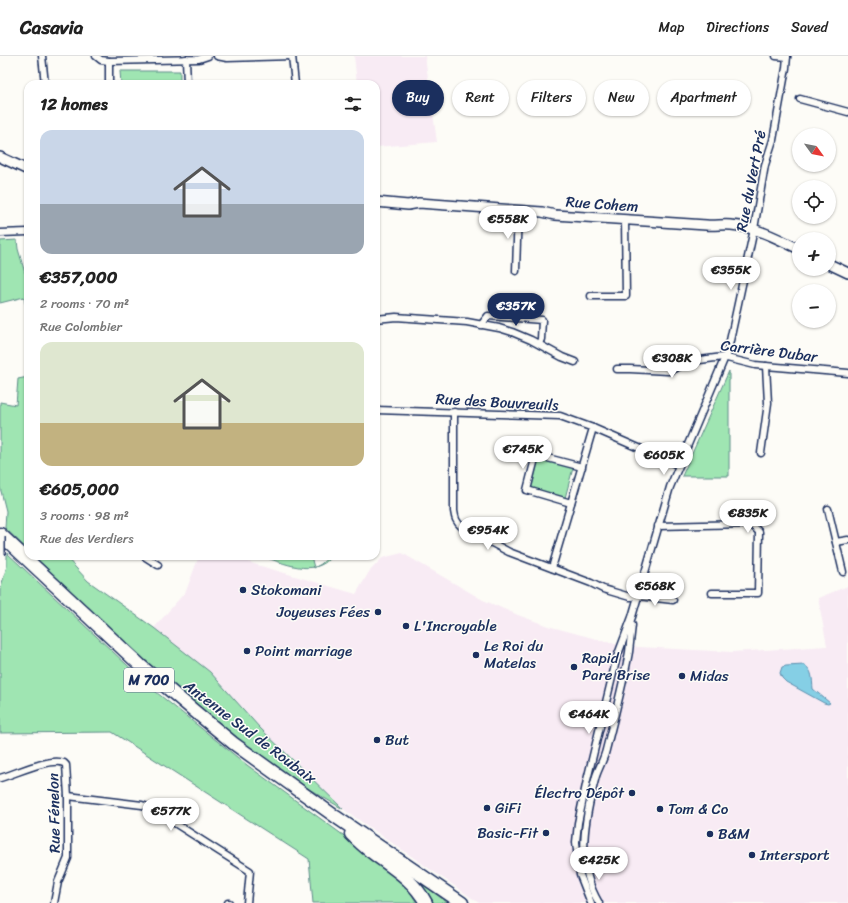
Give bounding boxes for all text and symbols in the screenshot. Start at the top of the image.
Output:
text: Casavia [20,11,83,44]
text: Map [658,15,684,40]
text: Directions [706,15,769,40]
text: Saved [791,15,828,40]
chip: Buy [392,80,444,116]
chip: Rent [452,80,509,116]
chip: Filters [517,80,586,116]
chip: New [594,80,649,116]
chip: Apartment [657,80,751,116]
text: 12 homes [40,89,108,119]
icon: filters [342,93,364,115]
street label: Rue du Vert Pré [728,128,774,234]
north arrow [792,128,836,172]
map controls [792,128,836,328]
icon: home [166,156,238,228]
button: locate [792,180,836,224]
street label: Rue Cohem [565,188,639,220]
pin: €558K [480,206,536,240]
text: €558K [488,207,528,230]
button: + [792,232,836,276]
pin: €355K [703,257,759,291]
text: €355K [711,258,751,281]
text: €357,000 [40,262,118,292]
button: − [792,284,836,328]
text: 2 rooms · 70 m² [40,292,129,315]
pin: €357K [488,293,544,327]
text: €357K [496,294,536,317]
text: Rue Colombier [40,315,122,338]
street label: Carrière Dubar [719,332,820,370]
pin: €308K [644,345,700,379]
text: €308K [652,346,692,369]
icon: home [166,368,238,440]
street label: Rue des Bouvreuils [435,386,560,418]
pin: €745K [495,436,551,470]
text: €745K [503,437,543,460]
pin: €605K [636,442,692,476]
text: €605K [644,443,684,466]
text: €605,000 [40,474,119,504]
pin: €835K [720,500,776,534]
text: €835K [728,501,768,524]
text: 3 rooms · 98 m² [40,504,129,527]
pin: €954K [460,517,516,551]
text: €954K [468,518,508,541]
text: Rue des Verdiers [40,527,133,550]
pin: €568K [627,573,683,607]
text: €568K [635,574,675,597]
place label: Stokomani [251,577,322,603]
marker: Stokomani [238,585,248,595]
place label: Joyeuses Fées [276,599,370,625]
marker: Joyeuses Fées [373,607,383,617]
place label: L'Incroyable [414,613,497,639]
marker: L'Incroyable [401,621,411,631]
place label: Le Roi du Matelas [484,633,543,676]
place label: Point marriage [255,638,352,664]
place label: Rapid Pare Brise [582,645,650,688]
marker: Point marriage [242,646,252,656]
marker: Le Roi du Matelas [471,650,481,660]
marker: Rapid Pare Brise [569,662,579,672]
place label: Midas [690,663,729,689]
road number: M 700 [124,668,174,692]
marker: Midas [677,671,687,681]
street label: Antenne Sud de Roubaix [177,673,322,791]
pin: €464K [561,701,617,735]
text: €464K [569,702,609,725]
place label: But [385,727,410,753]
marker: But [372,735,382,745]
street label: Rue Fénelon [40,773,68,853]
place label: Électro Dépôt [534,780,625,806]
marker: Électro Dépôt [627,788,637,798]
place label: GiFi [495,795,522,821]
place label: Tom & Co [668,796,729,822]
pin: €577K [143,798,199,832]
text: €577K [151,799,191,822]
marker: GiFi [482,803,492,813]
marker: Tom & Co [655,804,665,814]
place label: Basic-Fit [477,820,539,846]
place label: B&M [718,821,750,847]
marker: Basic-Fit [541,828,551,838]
marker: B&M [705,829,715,839]
place label: Intersport [759,842,830,868]
pin: €425K [571,847,627,881]
text: €425K [579,848,619,871]
marker: Intersport [747,850,757,860]

